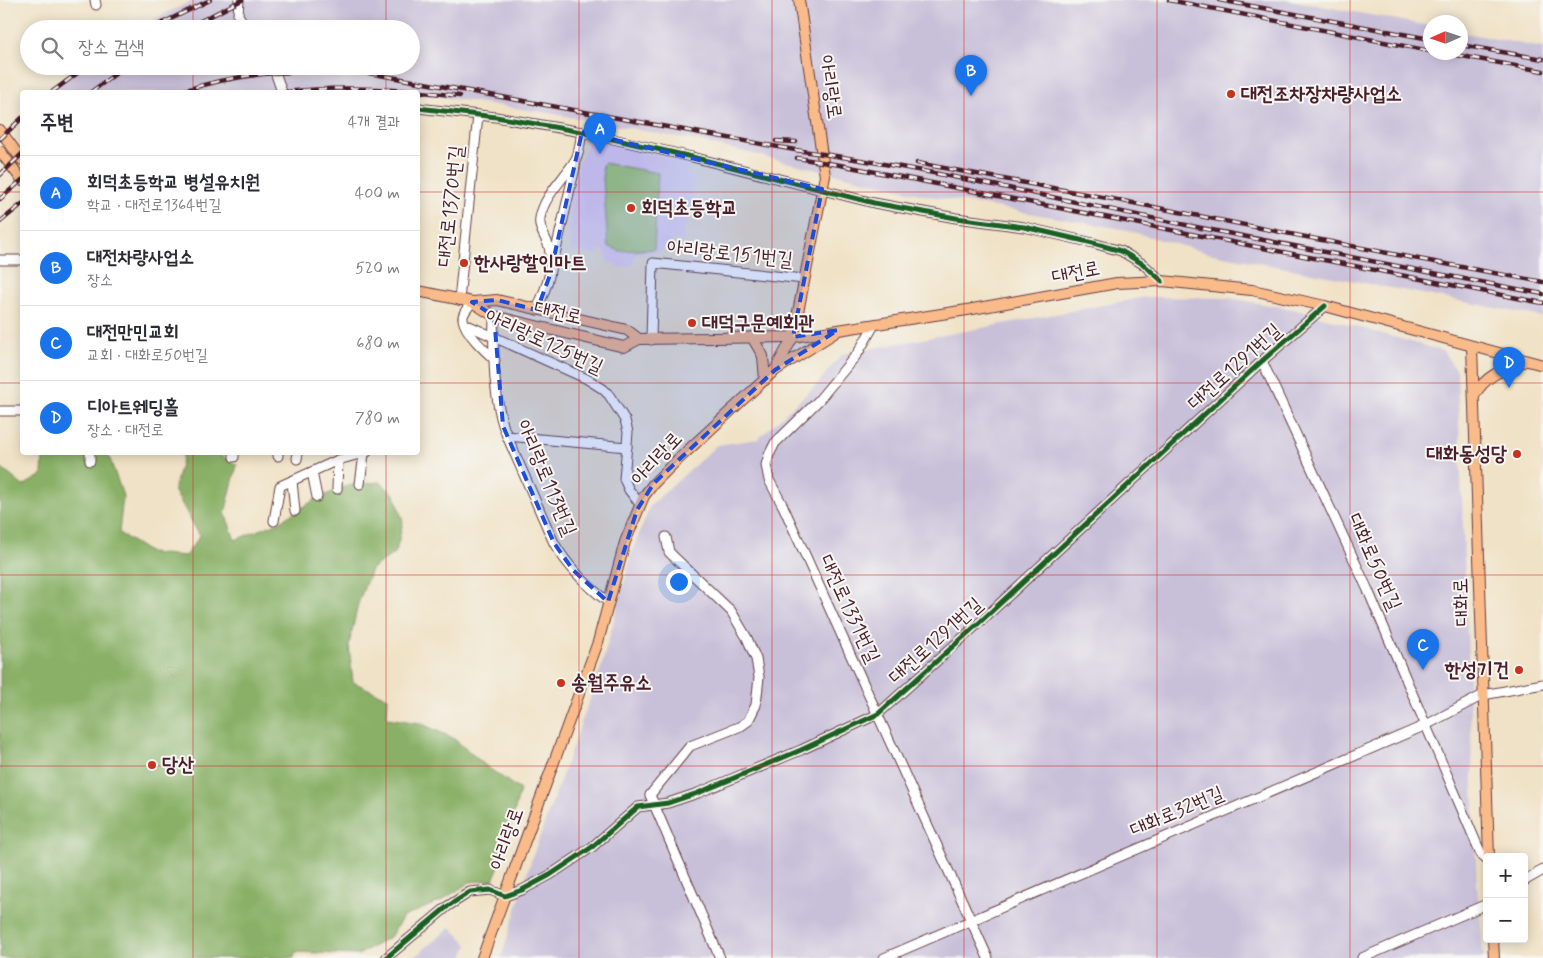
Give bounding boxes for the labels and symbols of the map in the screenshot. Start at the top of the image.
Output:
north arrow [1423,15,1468,60]
street label: 아리랑로 [812,53,848,121]
pin: B [955,55,987,96]
place label: 대전조차장차량사업소 [1241,81,1402,108]
marker: 대전조차장차량사업소 [1225,88,1237,100]
pin: A [584,113,616,154]
street label: 대전로1370번길 [431,144,471,268]
place label: 회덕초등학교 [641,195,738,222]
marker: 회덕초등학교 [625,202,637,214]
street label: 아리랑로151번길 [666,234,794,274]
place label: 한사랑할인마트 [473,250,587,277]
street label: 대전로 [1050,255,1102,291]
marker: 한사랑할인마트 [458,257,470,269]
street label: 대전로 [531,294,585,332]
street label: 아리랑로125번길 [481,303,607,381]
place label: 대덕구문예회관 [702,310,815,337]
marker: 대덕구문예회관 [686,317,698,329]
street label: 대전로1291번길 [1182,317,1288,417]
pin: D [1493,347,1525,388]
street label: 아리랑로113번길 [509,416,583,540]
street label: 아리랑로 [625,426,689,492]
place label: 대화동성당 [1427,441,1507,468]
marker: 대화동성당 [1511,448,1523,460]
street label: 대화로50번길 [1341,509,1407,615]
street label: 대전로1331번길 [812,551,886,667]
your location [666,569,692,595]
street label: 대화로 [1448,577,1476,627]
street label: 대전로1291번길 [883,591,989,691]
pin: C [1407,629,1439,670]
place label: 한성기건 [1444,657,1509,684]
marker: 한성기건 [1513,664,1525,676]
place label: 송월주유소 [571,670,651,697]
marker: 송월주유소 [555,677,567,689]
place label: 당산 [162,752,194,779]
marker: 당산 [146,759,158,771]
street label: 대화로32번길 [1126,780,1228,844]
street label: 아리랑로 [483,804,531,874]

